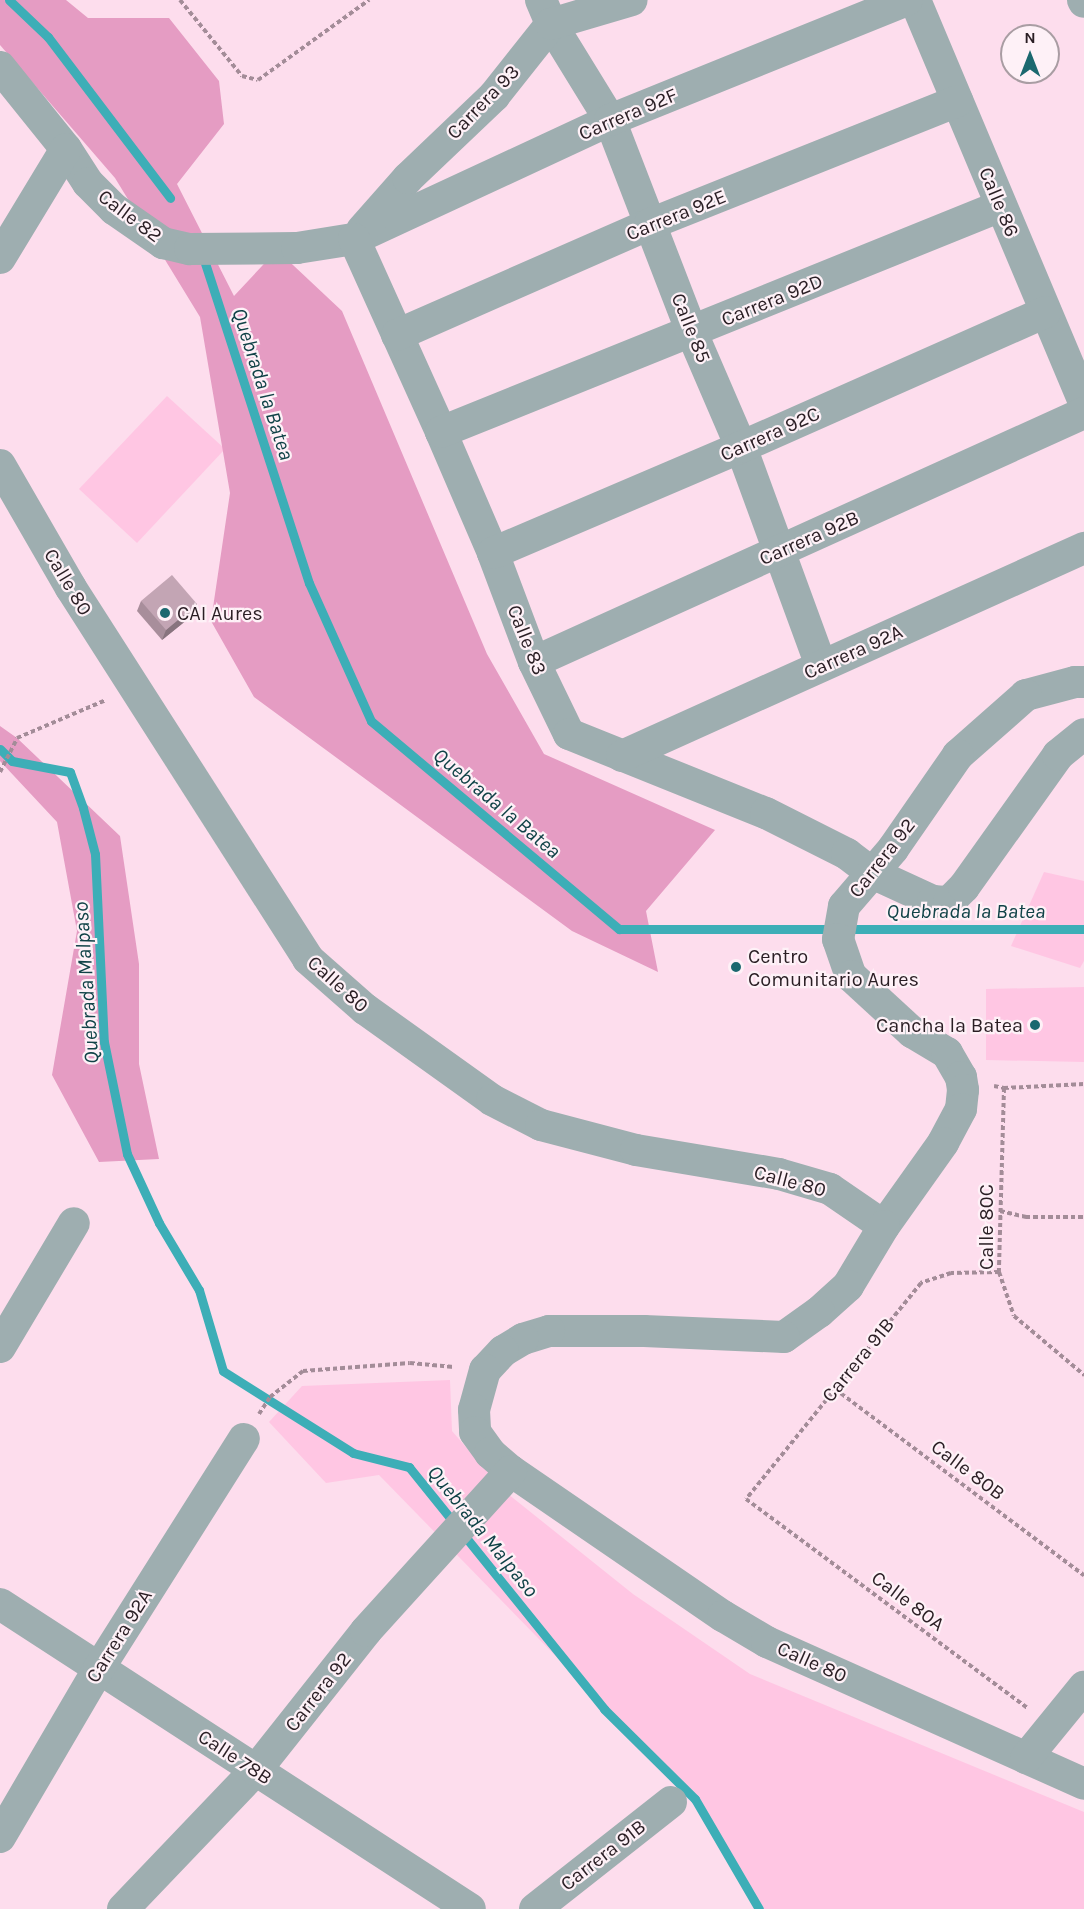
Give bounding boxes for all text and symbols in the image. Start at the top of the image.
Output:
north arrow [1000,24,1060,84]
text: N [1024,28,1036,47]
street label: Carrera 93 [442,60,524,144]
street label: Carrera 92F [575,83,681,145]
street label: Calle 86 [974,164,1024,240]
street label: Calle 82 [93,184,167,248]
street label: Carrera 92E [623,184,729,246]
street label: Carrera 92D [718,269,826,331]
street label: Calle 85 [666,290,716,366]
water label: Quebrada la Batea [226,305,300,463]
street label: Carrera 92C [717,401,823,467]
street label: Carrera 92B [755,505,863,571]
street label: Calle 80 [39,544,97,620]
place label: CAI Aures [177,601,263,625]
street label: Calle 83 [502,601,552,679]
marker: CAI Aures [158,606,172,620]
street label: Carrera 92A [800,620,906,684]
water label: Quebrada la Batea [428,742,566,864]
street label: Carrera 92 [844,814,920,902]
water label: Quebrada la Batea [887,898,1045,924]
water label: Quebrada Malpaso [68,901,104,1065]
place label: Centro Comunitario Aures [748,944,919,991]
street label: Calle 80 [303,950,373,1018]
marker: Centro Comunitario Aures [729,960,743,974]
place label: Cancha la Batea [876,1013,1023,1037]
marker: Cancha la Batea [1028,1018,1042,1032]
street label: Calle 80 [751,1160,829,1202]
street label: Calle 80C [974,1184,998,1270]
street label: Carrera 91B [817,1313,899,1407]
street label: Calle 80B [926,1435,1010,1505]
water label: Quebrada Malpaso [422,1460,544,1602]
street label: Calle 80A [867,1566,949,1636]
street label: Carrera 92A [81,1585,157,1687]
street label: Calle 80 [773,1636,851,1688]
street label: Carrera 92 [280,1648,356,1736]
street label: Calle 78B [193,1724,277,1790]
street label: Carrera 91B [556,1814,650,1896]

